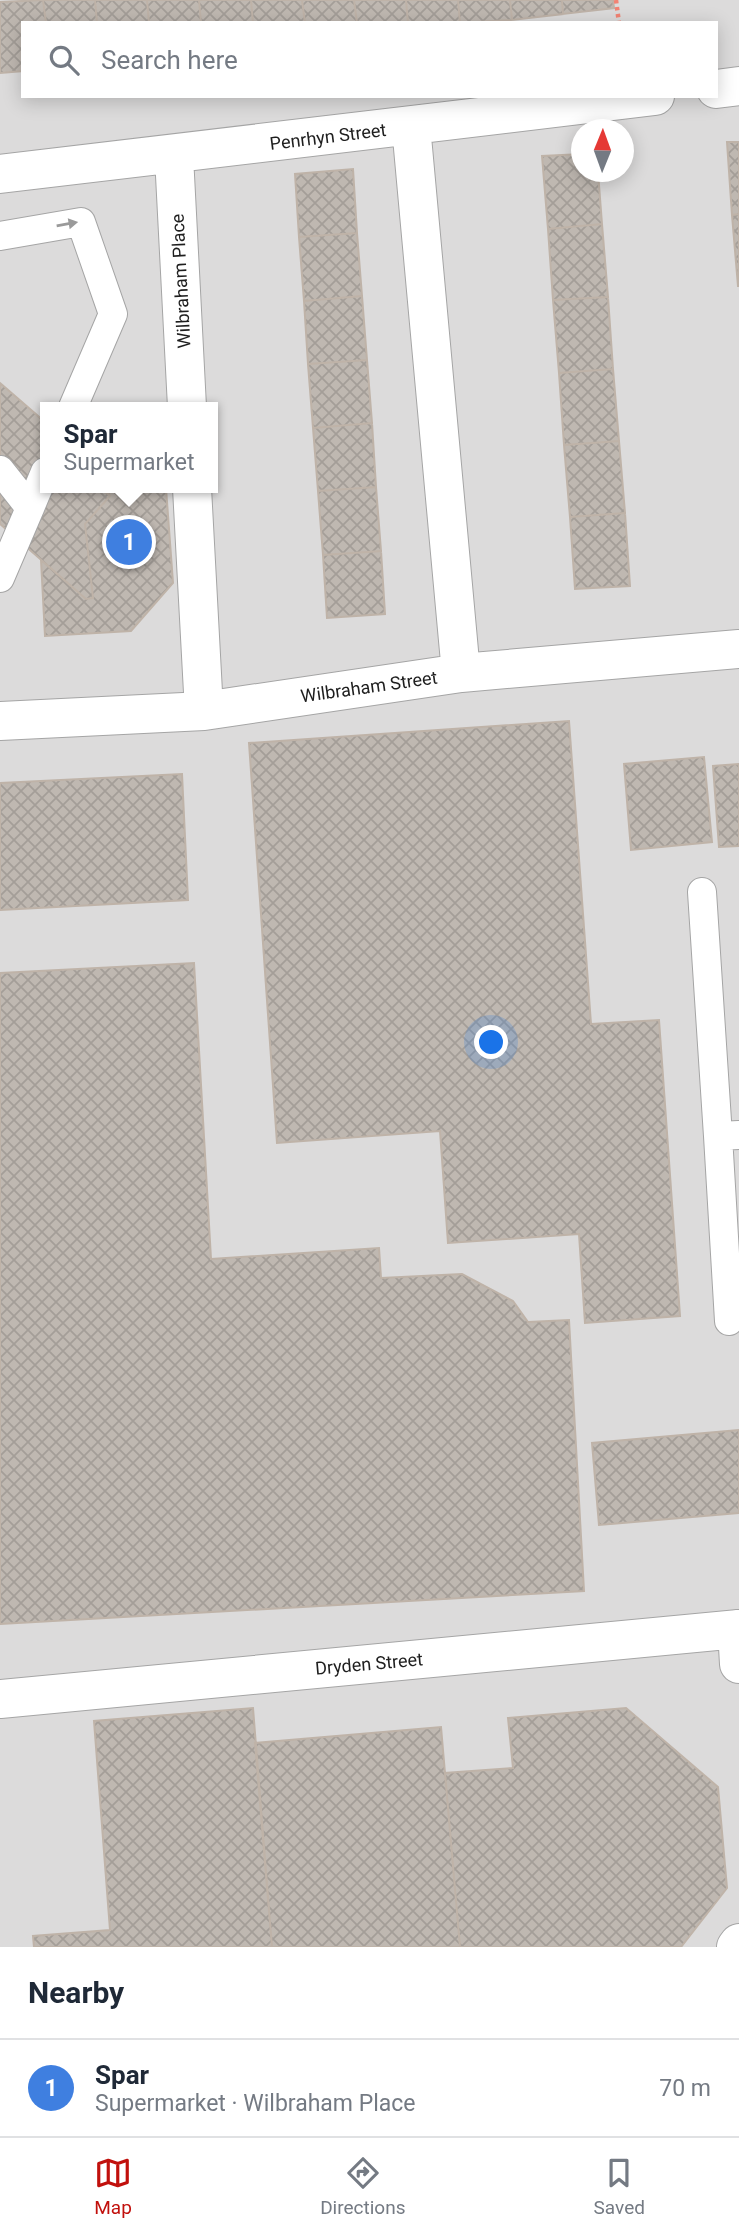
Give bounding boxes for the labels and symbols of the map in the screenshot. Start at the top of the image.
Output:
street label: Penrhyn Street [269,119,387,154]
north arrow [571,119,634,182]
street label: Wilbraham Place [166,213,195,349]
one-way arrow [56,218,78,229]
pin: 1 [106,516,152,568]
street label: Wilbraham Street [299,667,439,706]
your location [474,1025,508,1059]
street label: Dryden Street [314,1648,424,1679]

